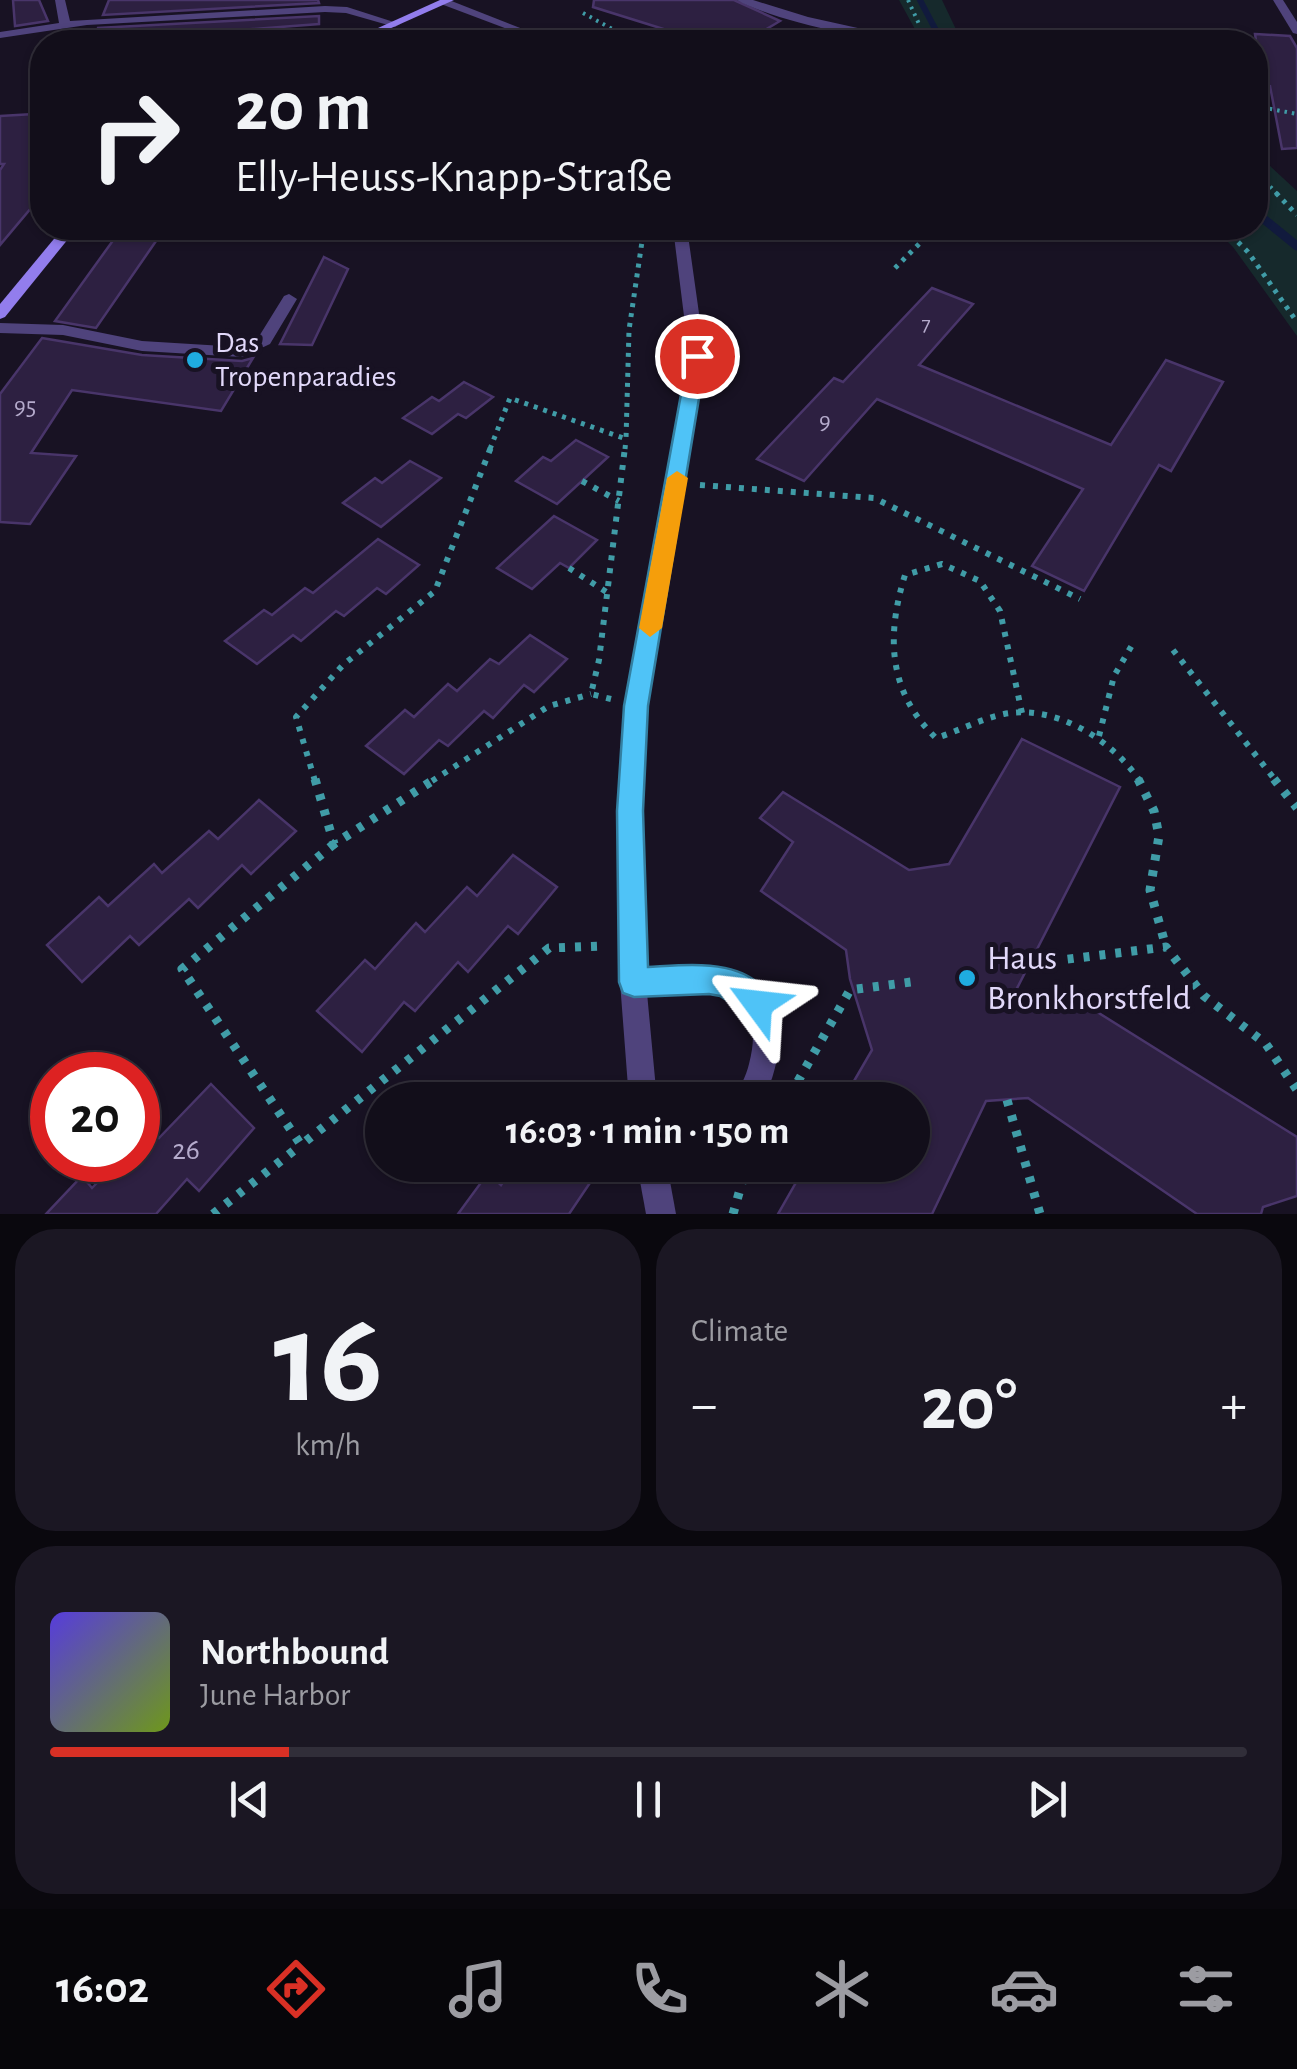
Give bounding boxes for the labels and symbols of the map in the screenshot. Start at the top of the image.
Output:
house number: 7 [921,313,931,335]
pin [655,314,740,399]
place label: Das Tropenparadies [215,328,397,392]
marker: Das Tropenparadies [184,349,206,371]
house number: 95 [14,394,36,419]
house number: 9 [819,409,831,434]
place label: Haus Bronkhorstfeld [987,941,1191,1016]
position arrow [706,952,810,1056]
marker: Haus Bronkhorstfeld [956,967,978,989]
speed limit sign: 20 [30,1052,160,1182]
house number: 26 [172,1135,200,1165]

